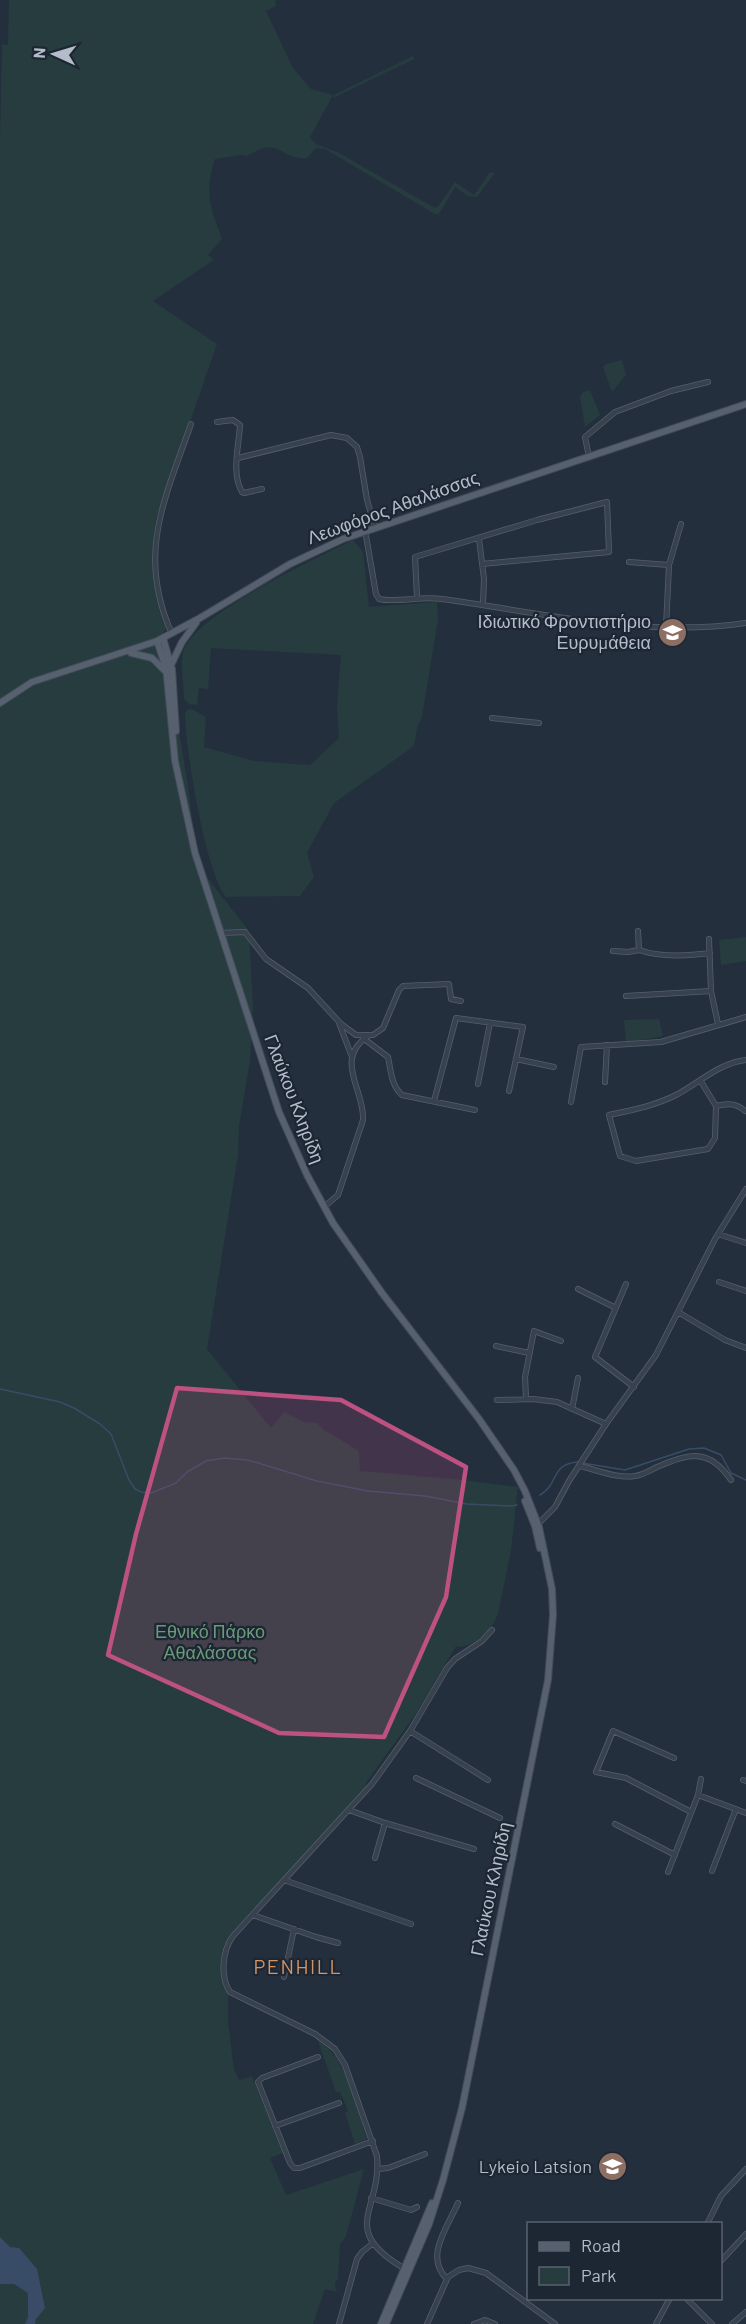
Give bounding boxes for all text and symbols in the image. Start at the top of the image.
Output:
north arrow [24,24,84,84]
text: N [29,47,48,59]
street label: Λεωφόρος Αθαλάσσας [304,466,482,548]
place label: Ιδιωτικό Φροντιστήριο Ευρυμάθεια [477,610,651,653]
school or university icon: Ιδιωτικό Φροντιστήριο Ευρυμάθεια [656,616,688,648]
street label: Γλαύκου Κληρίδη [260,1031,330,1166]
park label: Εθνικό Πάρκο Αθαλάσσας [155,1620,265,1663]
street label: Γλαύκου Κληρίδη [465,1820,515,1958]
district label: PENHILL [254,1954,342,1978]
school or university icon: Lykeio Latsion [597,2151,629,2183]
place label: Lykeio Latsion [479,2155,592,2177]
legend [527,2222,722,2300]
text: Road [581,2234,621,2256]
text: Park [581,2264,616,2286]

